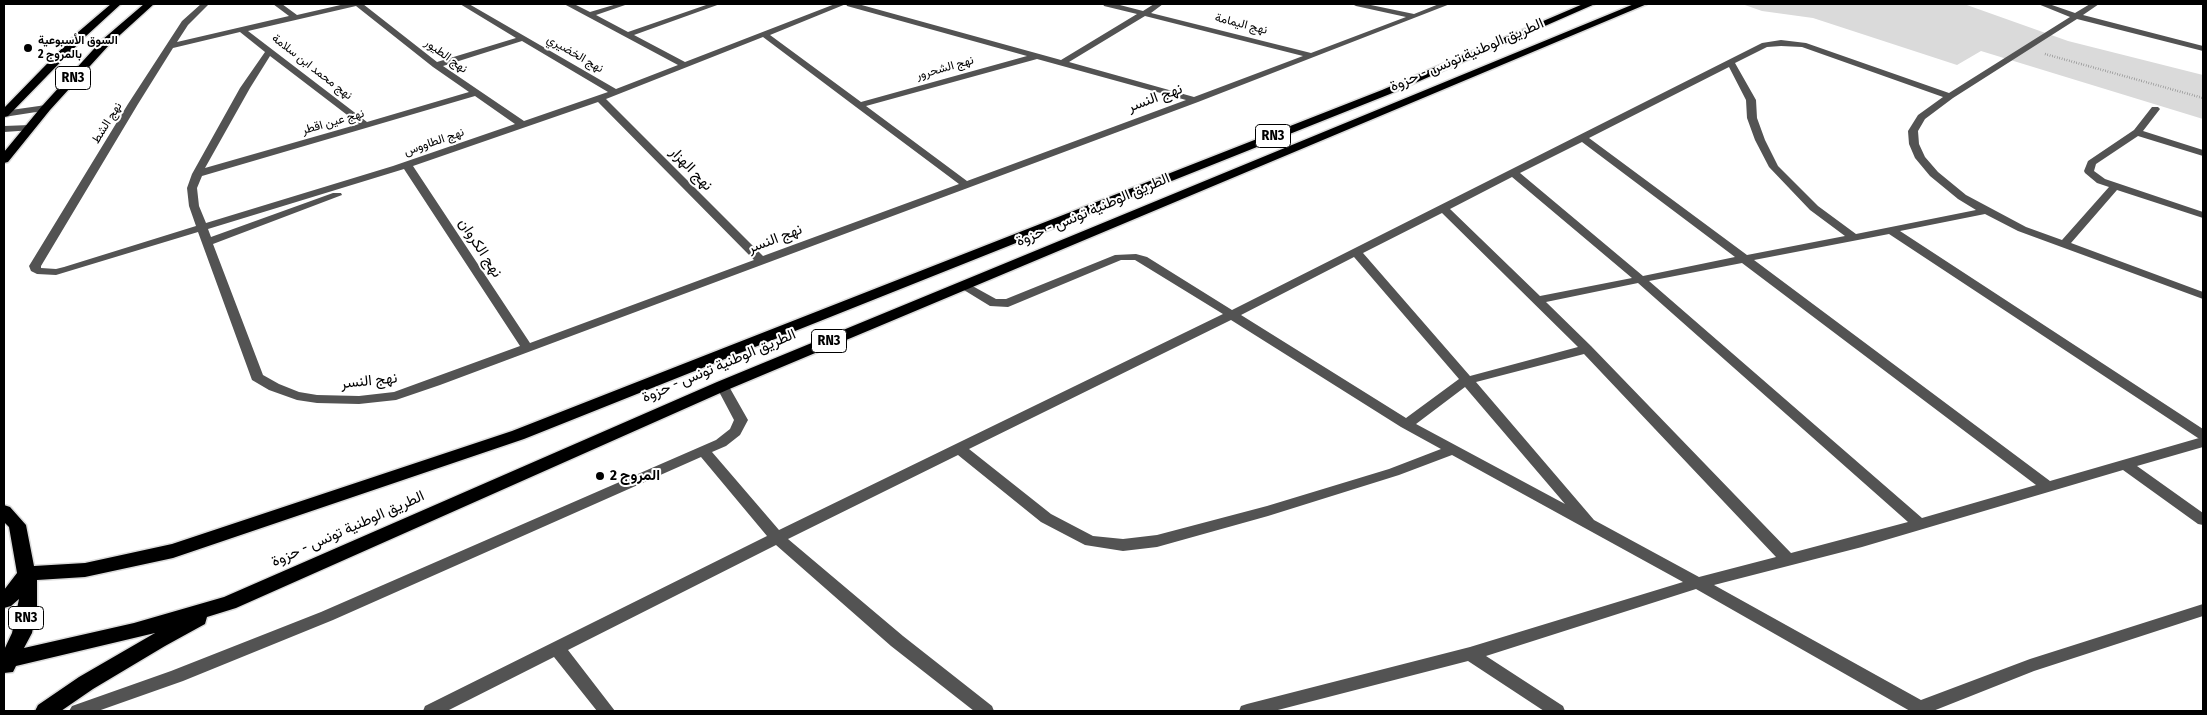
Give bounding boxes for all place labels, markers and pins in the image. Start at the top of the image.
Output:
place label: السوق الأسبوعية بالمروج 2 [38,34,118,62]
marker: السوق الأسبوعية بالمروج 2 [22,42,34,54]
place label: المروج 2 [610,467,660,485]
marker: المروج 2 [594,470,606,482]

